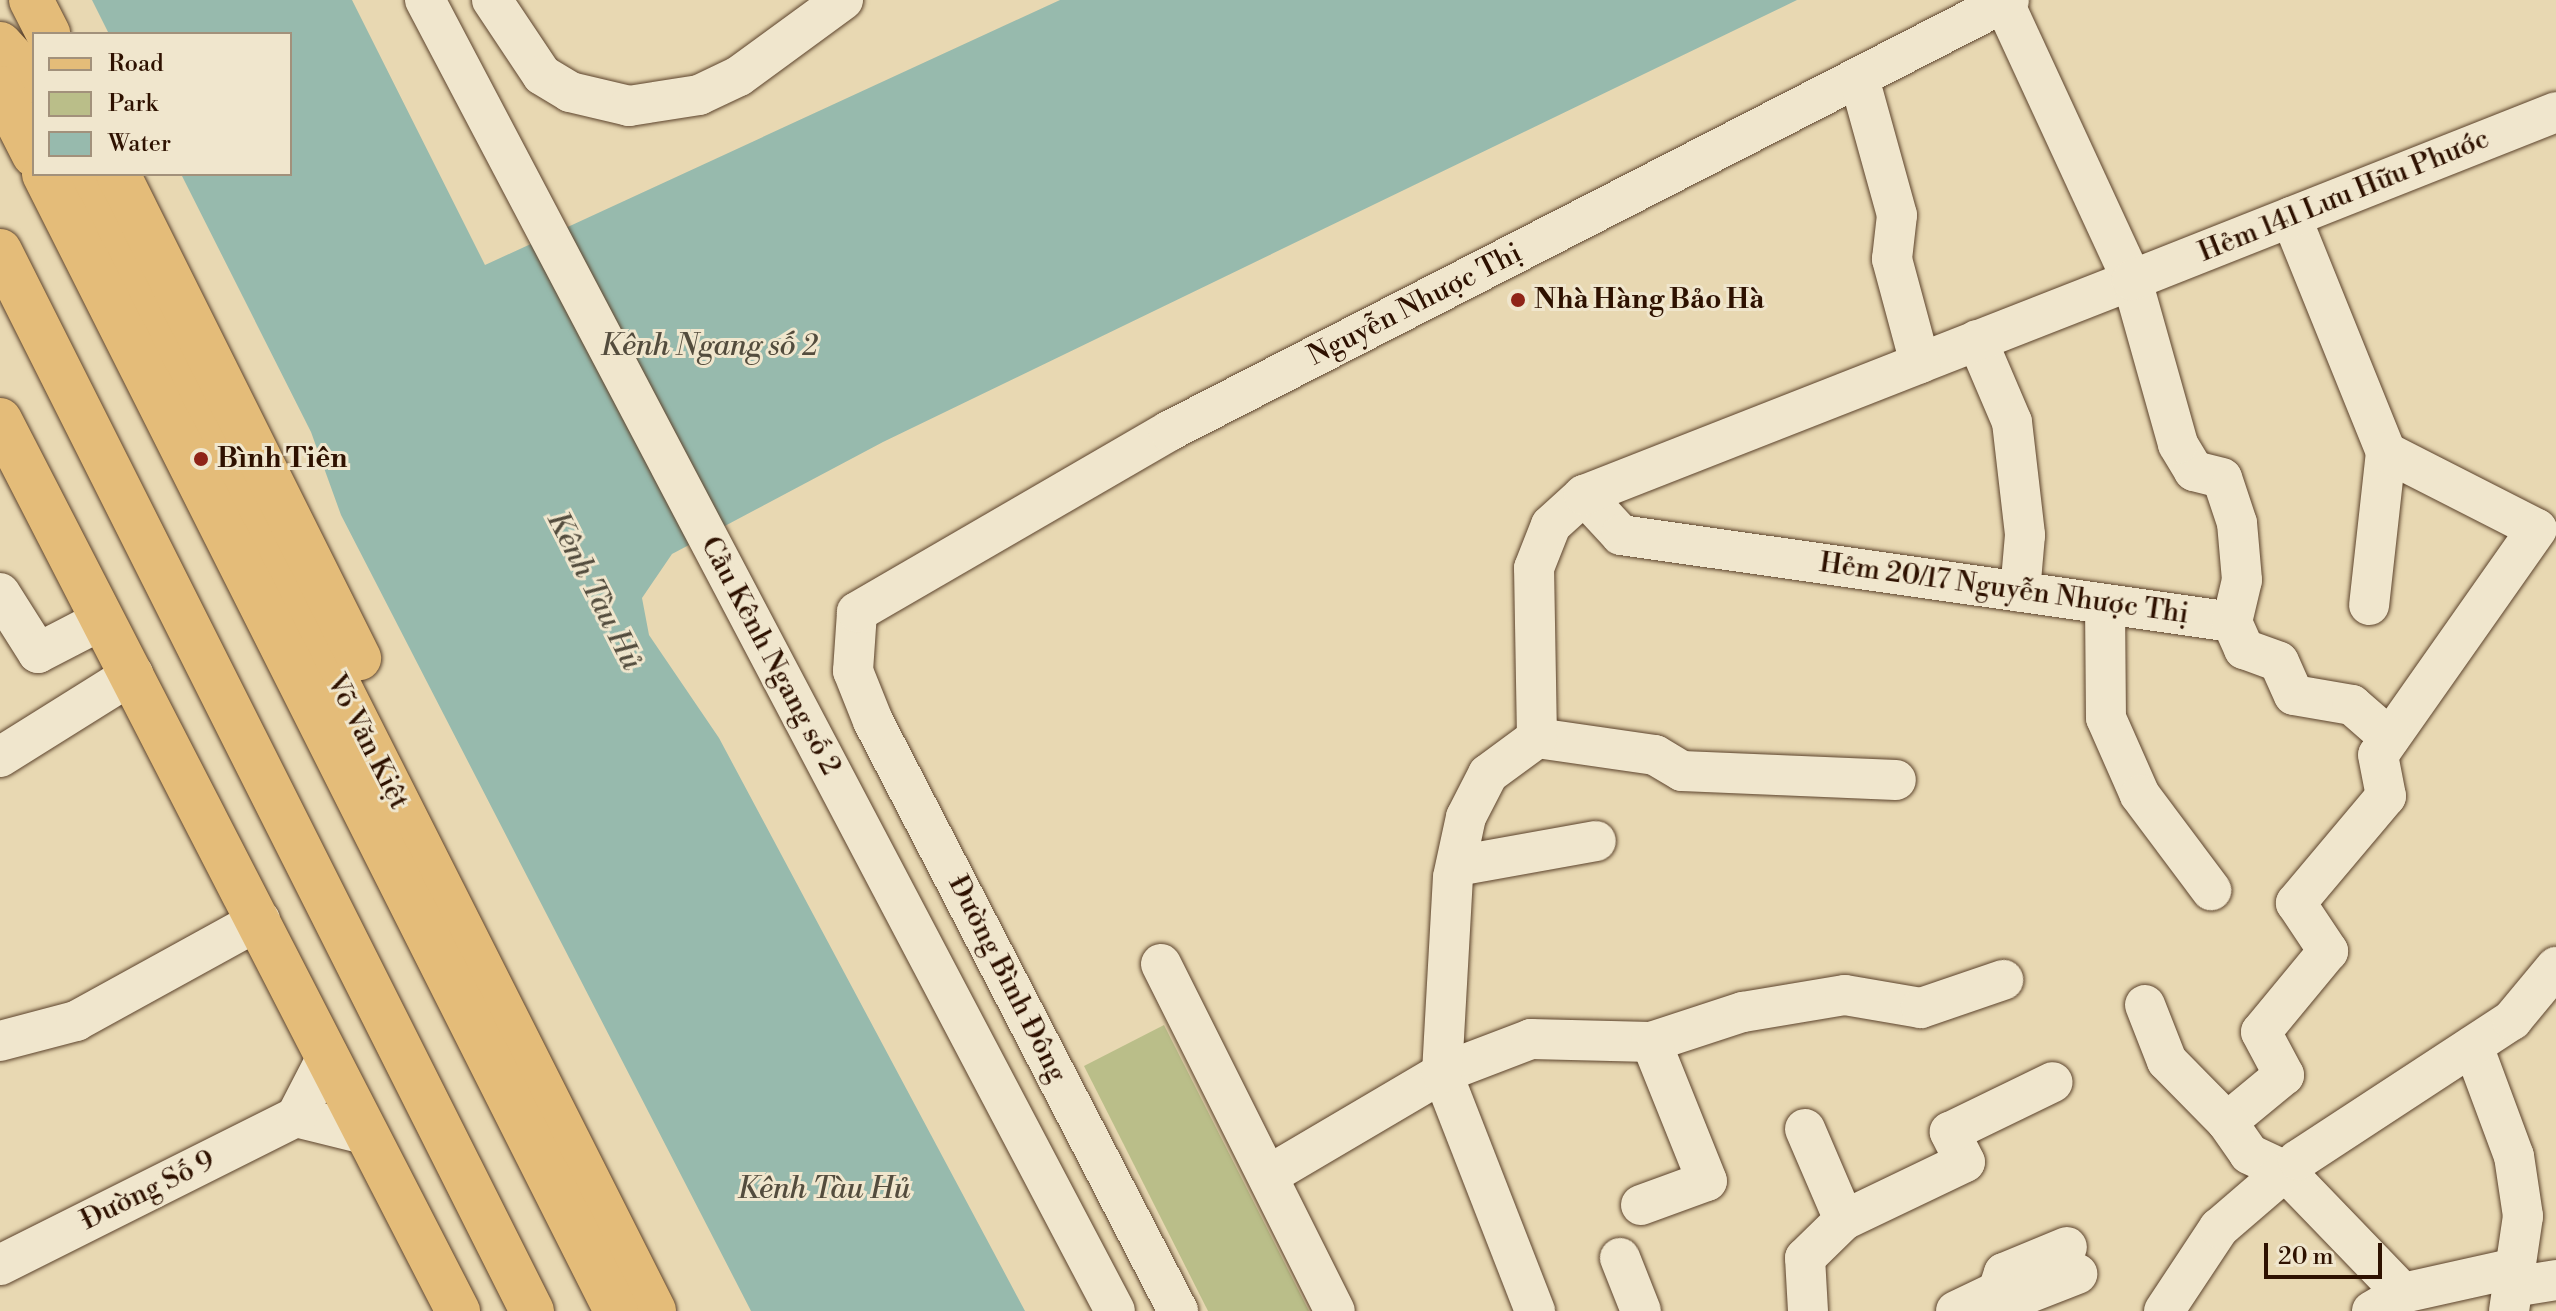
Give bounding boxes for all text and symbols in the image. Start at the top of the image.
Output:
legend [32,32,292,176]
text: Road [108,49,164,79]
text: Park [108,89,158,119]
street label: Hẻm 141 Lưu Hữu Phước [2194,122,2494,270]
text: Water [108,129,171,159]
street label: Nguyễn Nhược Thị [1303,237,1527,373]
place label: Nhà Hàng Bảo Hà [1534,283,1764,317]
marker: Nhà Hàng Bảo Hà [1509,291,1527,309]
water label: Kênh Ngang số 2 [600,328,818,364]
place label: Bình Tiên [217,442,347,476]
marker: Bình Tiên [192,450,210,468]
water label: Kênh Tàu Hủ [539,506,649,676]
street label: Cầu Kênh Ngang số 2 [693,531,847,781]
street label: Hẻm 20/17 Nguyễn Nhược Thị [1817,546,2191,632]
street label: Võ Văn Kiệt [319,669,415,815]
street label: Đường Bình Đông [940,870,1074,1088]
street label: Đường Số 9 [75,1144,221,1238]
water label: Kênh Tàu Hủ [737,1171,911,1207]
scale bar [2268,1227,2386,1277]
text: 20 m [2278,1242,2334,1272]

